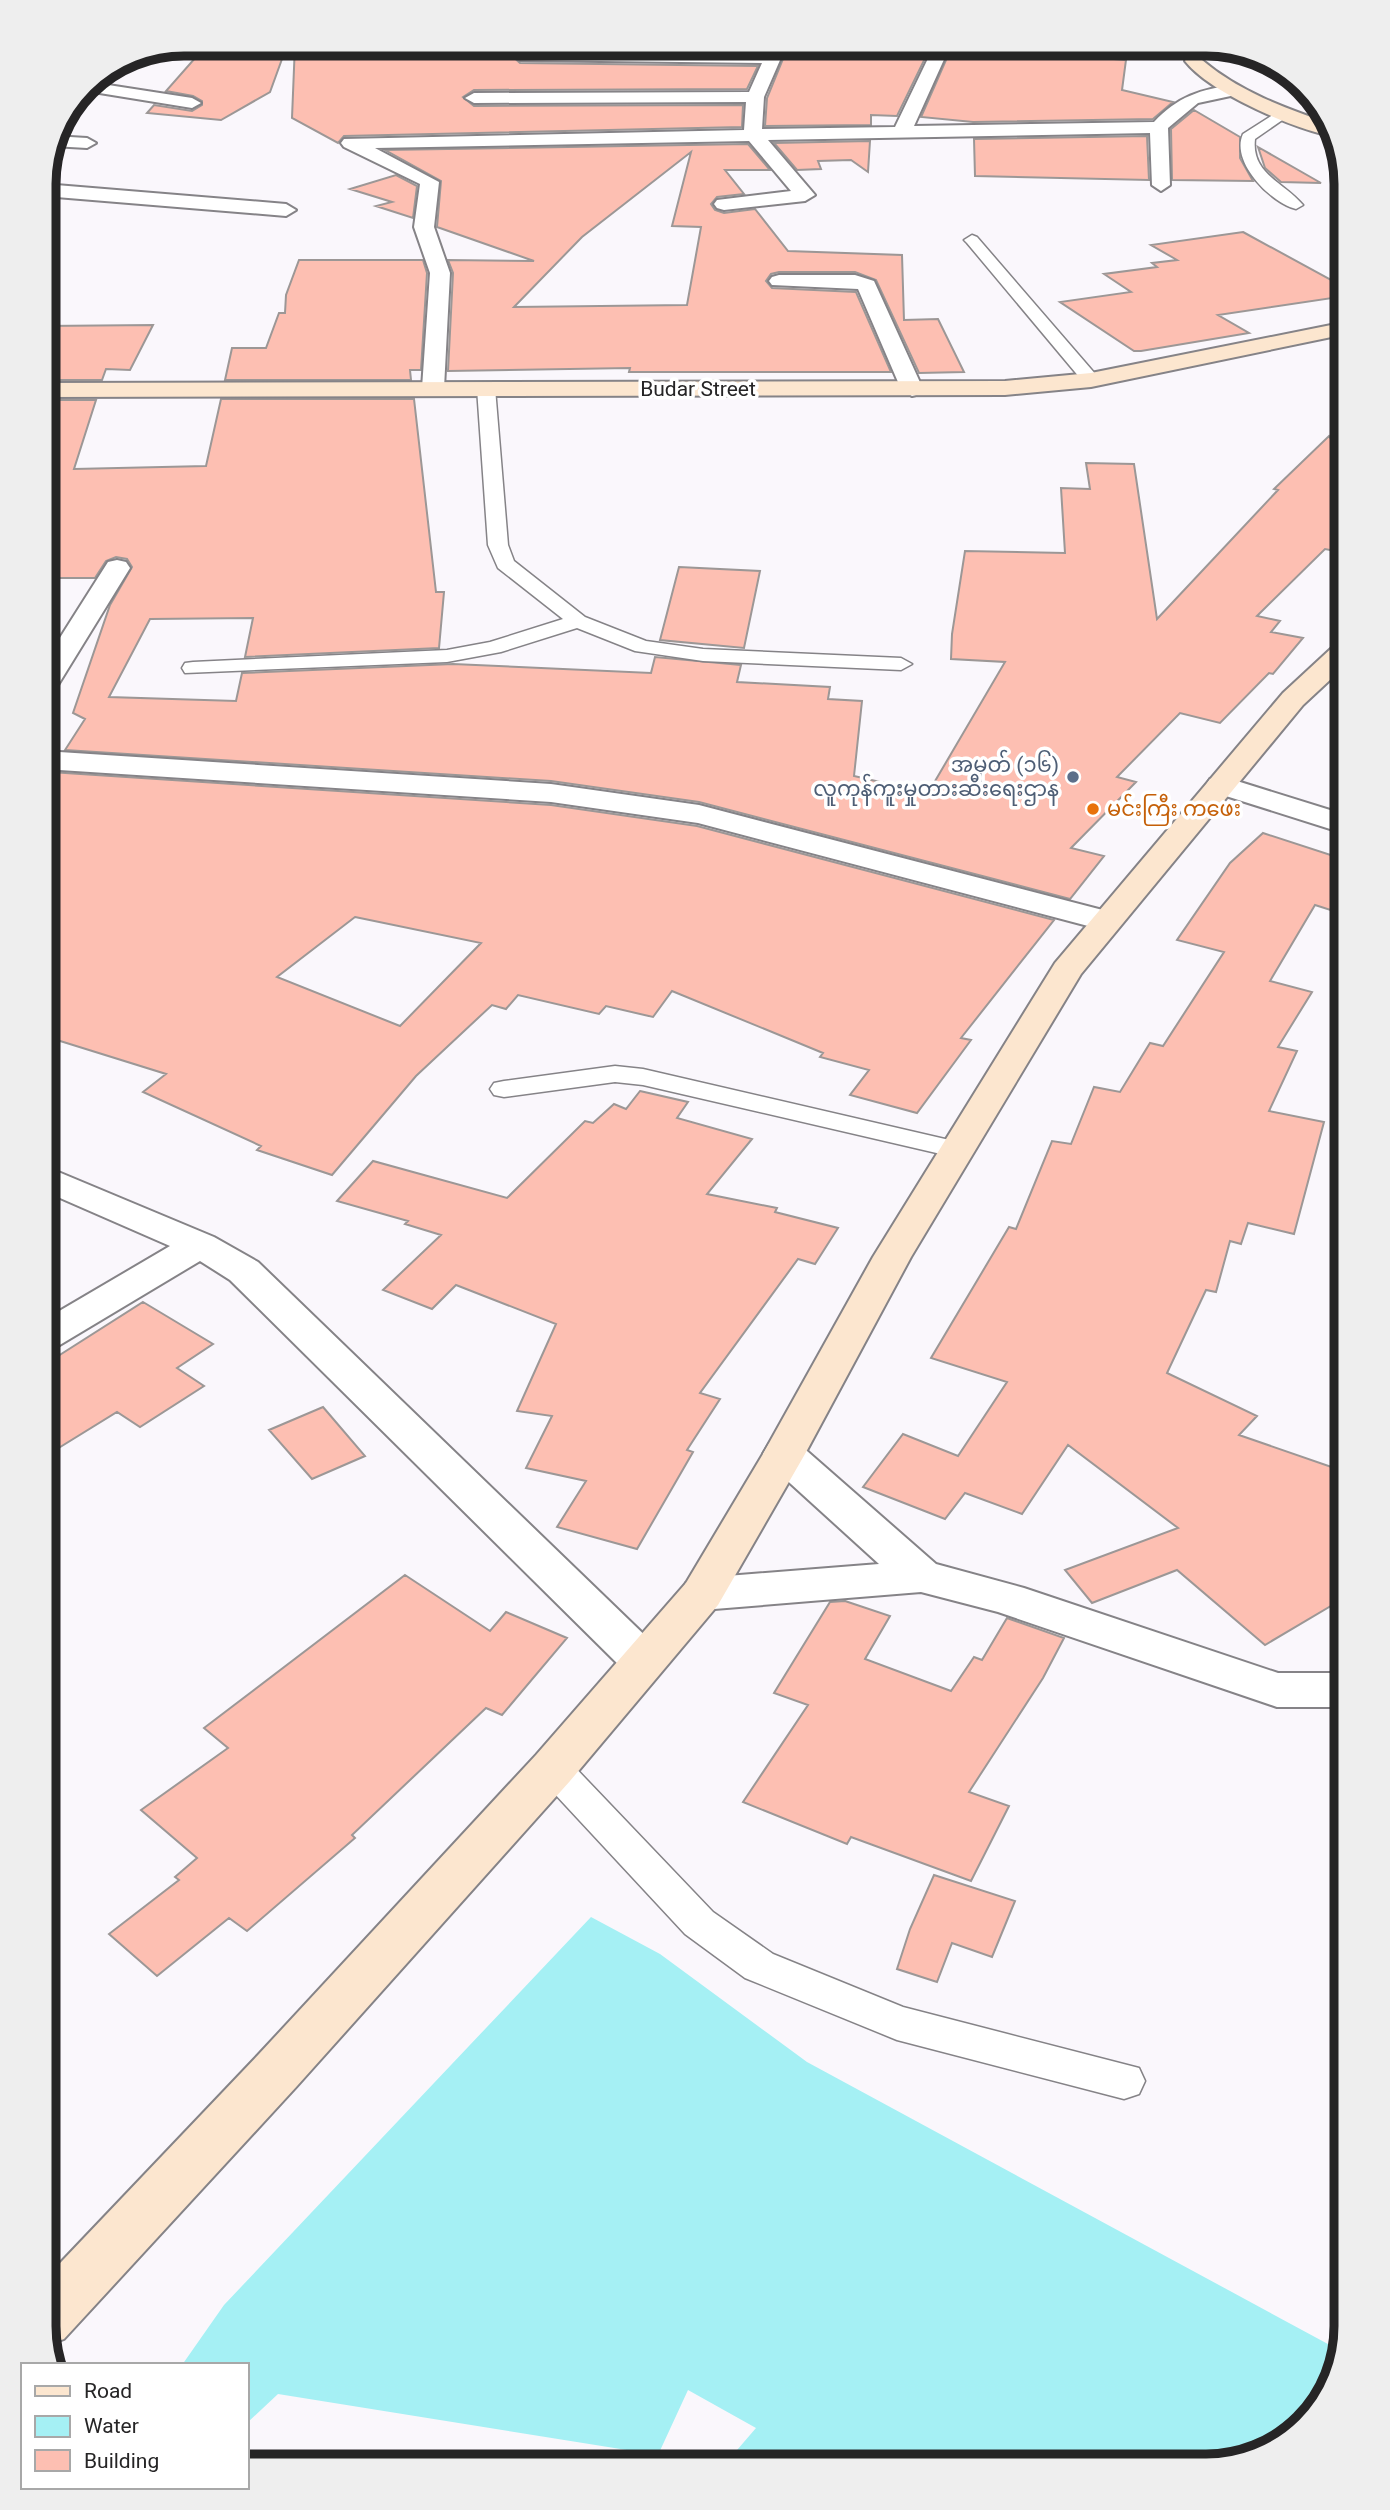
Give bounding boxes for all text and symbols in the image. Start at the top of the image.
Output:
street label: Budar Street [640,377,756,401]
place label: အမှတ် (၁၆) လူကုန်ကူးမှုတားဆီးရေးဌာန [813,749,1059,806]
marker: အမှတ် (၁၆) လူကုန်ကူးမှုတားဆီးရေးဌာန [1065,769,1081,785]
place label: မင်းကြီး ကဖေး [1107,793,1241,826]
marker: မင်းကြီး ကဖေး [1085,801,1101,817]
legend [21,2363,248,2489]
text: Road [84,2379,132,2403]
text: Water [84,2414,139,2438]
text: Building [84,2449,159,2473]

